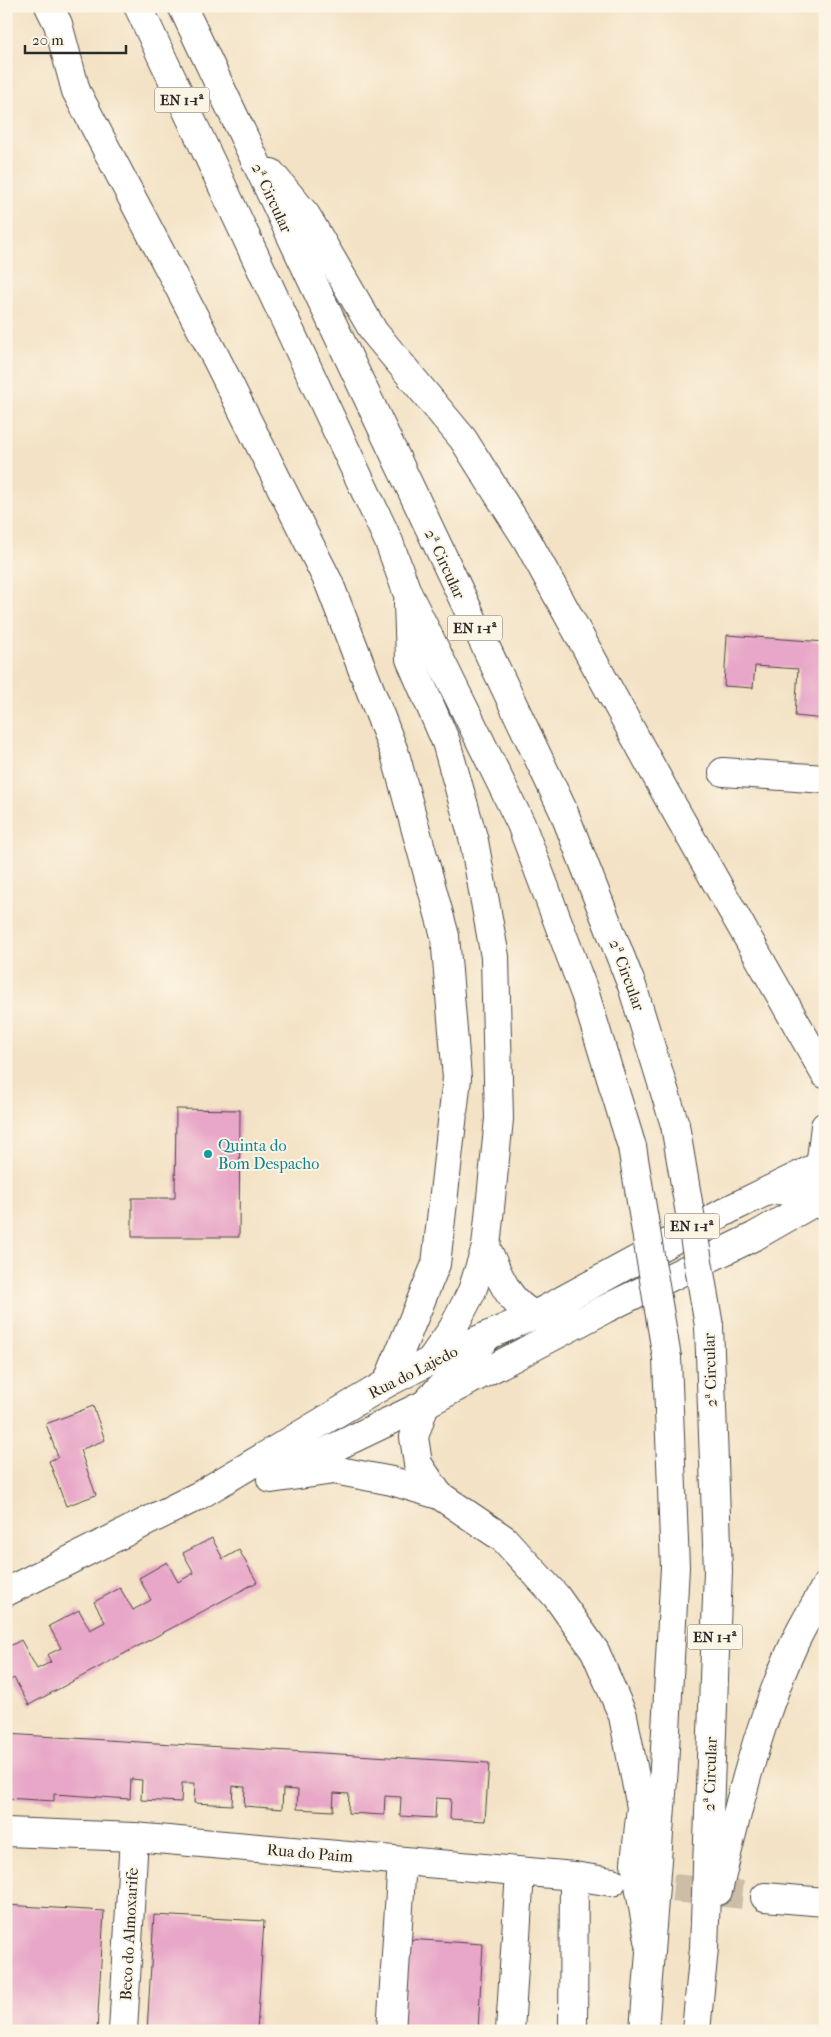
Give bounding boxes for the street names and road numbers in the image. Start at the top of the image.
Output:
road number: EN 1-1ª [154,88,210,112]
street label: 2ª Circular [248,160,296,236]
street label: 2ª Circular [421,526,469,602]
road number: EN 1-1ª [448,616,502,640]
street label: 2ª Circular [605,937,649,1013]
road number: EN 1-1ª [664,1214,720,1238]
street label: 2ª Circular [699,1332,721,1408]
street label: Rua do Lajedo [365,1341,461,1403]
road number: EN 1-1ª [688,1624,742,1650]
street label: 2ª Circular [699,1736,721,1812]
street label: Rua do Paim [266,1840,355,1866]
street label: Beco do Almoxarife [116,1867,142,2001]

